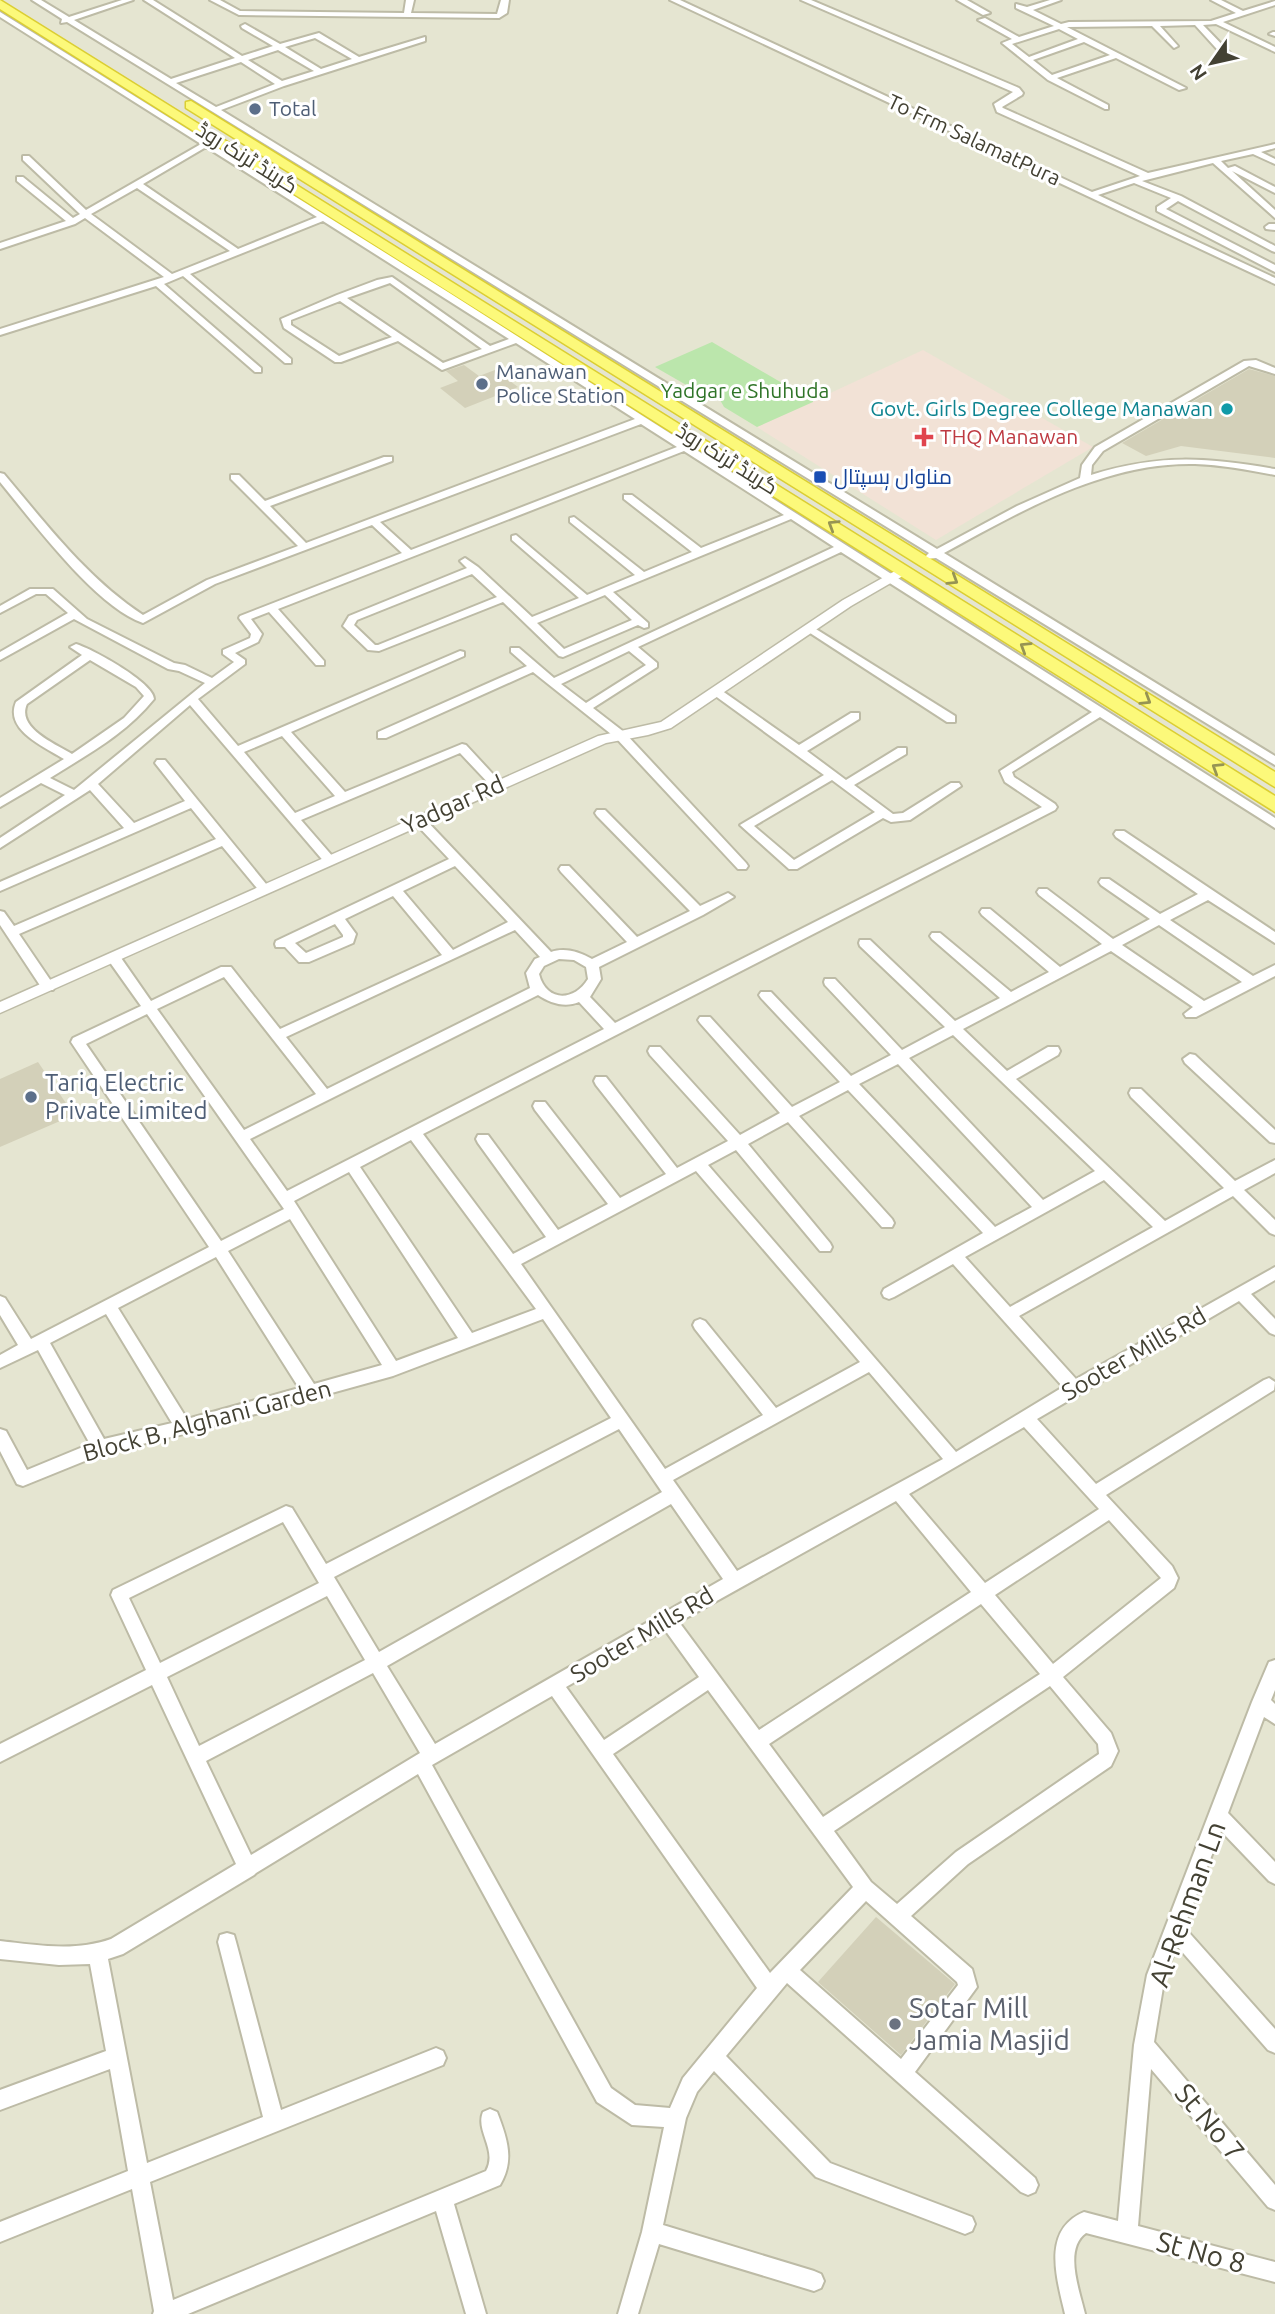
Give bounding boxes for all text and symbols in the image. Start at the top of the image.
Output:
north arrow [1177,28,1247,98]
text: N [1185,60,1211,85]
street label: To Frm SalamatPura [884,89,1065,190]
place label: Total [269,96,316,120]
marker: Total [247,101,263,117]
street label: گرینڈ ٹرنک روڈ [192,117,303,199]
place label: Manawan Police Station [496,359,625,407]
marker: Manawan Police Station [474,376,490,392]
park label: Yadgar e Shuhuda [661,378,829,402]
place label: Govt. Girls Degree College Manawan [870,396,1213,420]
marker: Govt. Girls Degree College Manawan [1219,401,1235,417]
street label: گرینڈ ٹرنک روڈ [672,418,783,500]
place label: THQ Manawan [940,424,1078,448]
marker: THQ Manawan [914,427,934,447]
place label: مناواں ہسپتال [834,464,952,491]
marker: مناواں ہسپتال [812,469,828,485]
one-way arrow [827,521,840,534]
one-way arrow [945,571,958,584]
one-way arrow [1020,642,1033,655]
one-way arrow [1138,692,1151,705]
one-way arrow [1212,764,1225,777]
street label: Yadgar Rd [397,770,508,839]
place label: Tariq Electric Private Limited [45,1069,208,1124]
marker: Tariq Electric Private Limited [23,1089,39,1105]
street label: Sooter Mills Rd [1057,1301,1211,1406]
street label: Block B, Alghani Garden [80,1374,334,1467]
street label: Sooter Mills Rd [565,1581,718,1688]
street label: Al-Rehman Ln [1142,1817,1231,1991]
place label: Sotar Mill Jamia Masjid [909,1992,1070,2055]
marker: Sotar Mill Jamia Masjid [887,2016,903,2032]
street label: St No 7 [1169,2077,1251,2166]
street label: St No 8 [1153,2225,1249,2278]

